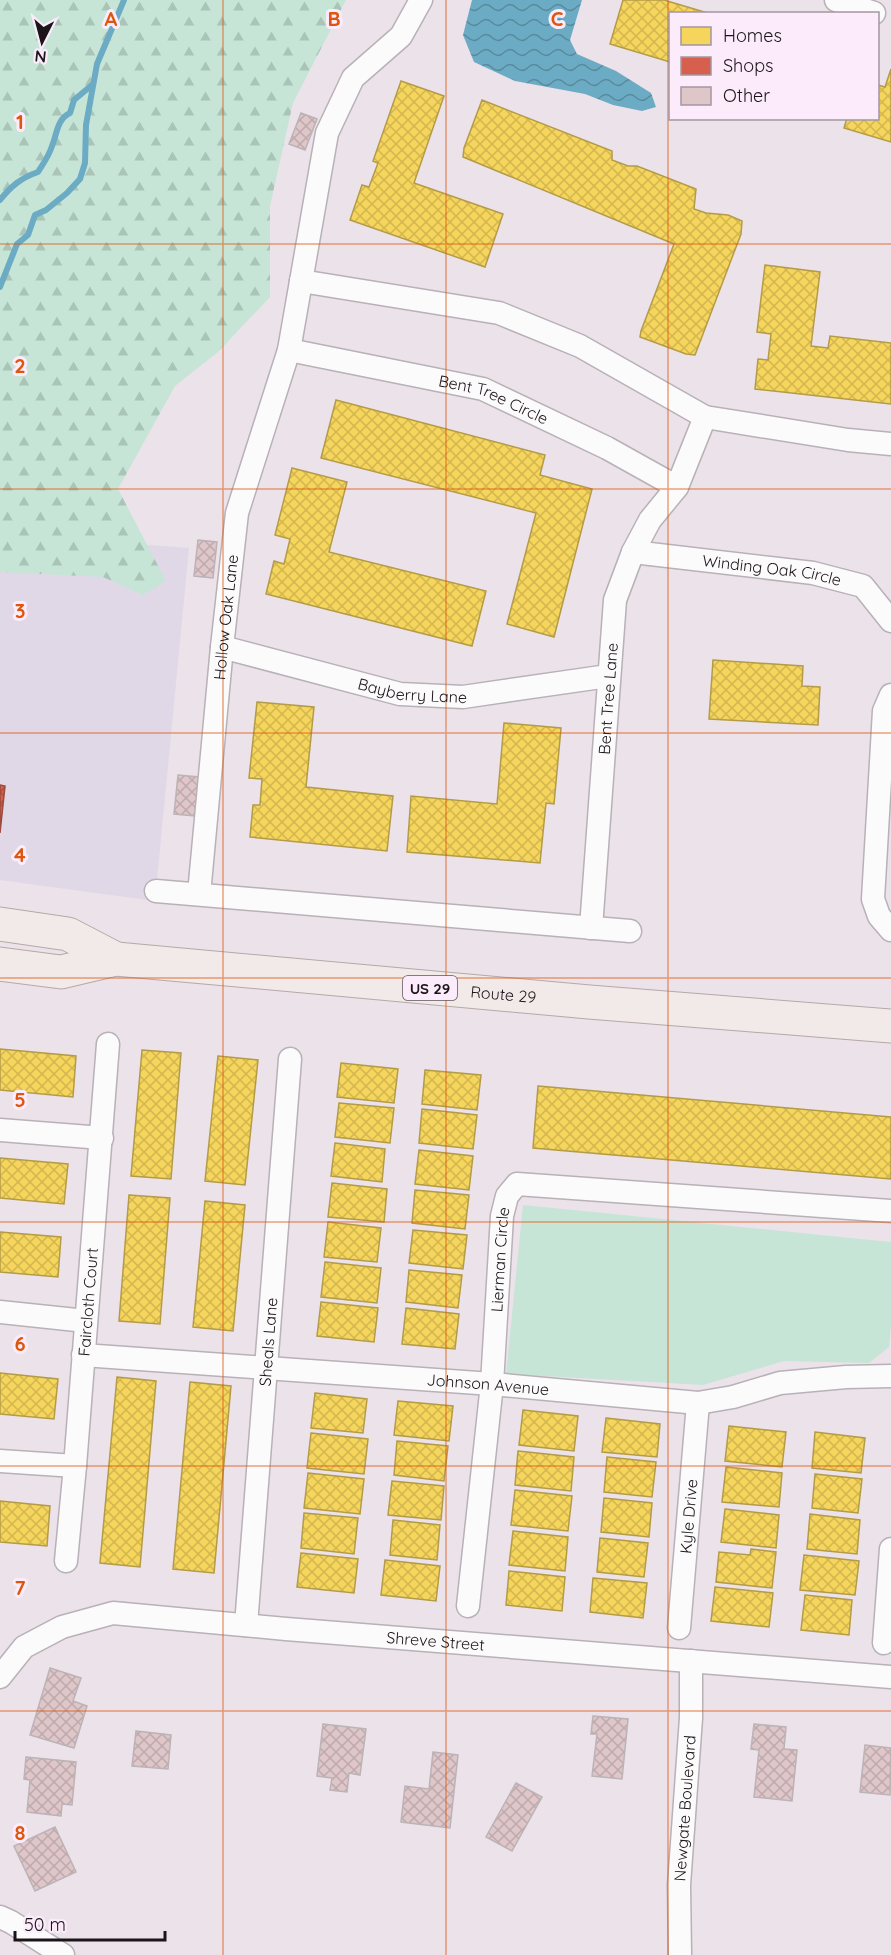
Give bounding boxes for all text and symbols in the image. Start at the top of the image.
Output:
text: A [105,6,118,31]
text: B [327,6,341,31]
text: C [551,6,564,31]
north arrow [12,12,72,72]
legend [669,12,879,120]
text: Homes [723,24,782,47]
text: N [34,46,47,67]
text: Shops [723,54,774,77]
text: Other [723,84,770,107]
text: 1 [16,109,24,134]
text: 2 [14,353,26,378]
street label: Bent Tree Circle [437,370,551,429]
street label: Winding Oak Circle [701,550,844,590]
street label: Hollow Oak Lane [209,554,242,681]
text: 3 [15,598,25,623]
street label: Bent Tree Lane [594,642,622,755]
street label: Bayberry Lane [356,673,467,707]
text: 4 [14,842,26,867]
road number: US 29 [403,976,457,1000]
street label: Route 29 [470,981,537,1007]
text: 5 [14,1087,26,1112]
street label: Lierman Circle [486,1205,514,1313]
street label: Faircloth Court [74,1247,102,1357]
street label: Sheals Lane [255,1297,281,1387]
text: 6 [14,1331,26,1356]
street label: Johnson Avenue [426,1369,550,1399]
street label: Kyle Drive [675,1478,702,1555]
text: 7 [15,1575,26,1600]
street label: Shreve Street [386,1627,485,1655]
street label: Newgate Boulevard [669,1734,700,1882]
text: 8 [15,1820,26,1845]
scale bar [15,1904,165,1942]
text: 50 m [24,1913,66,1936]

